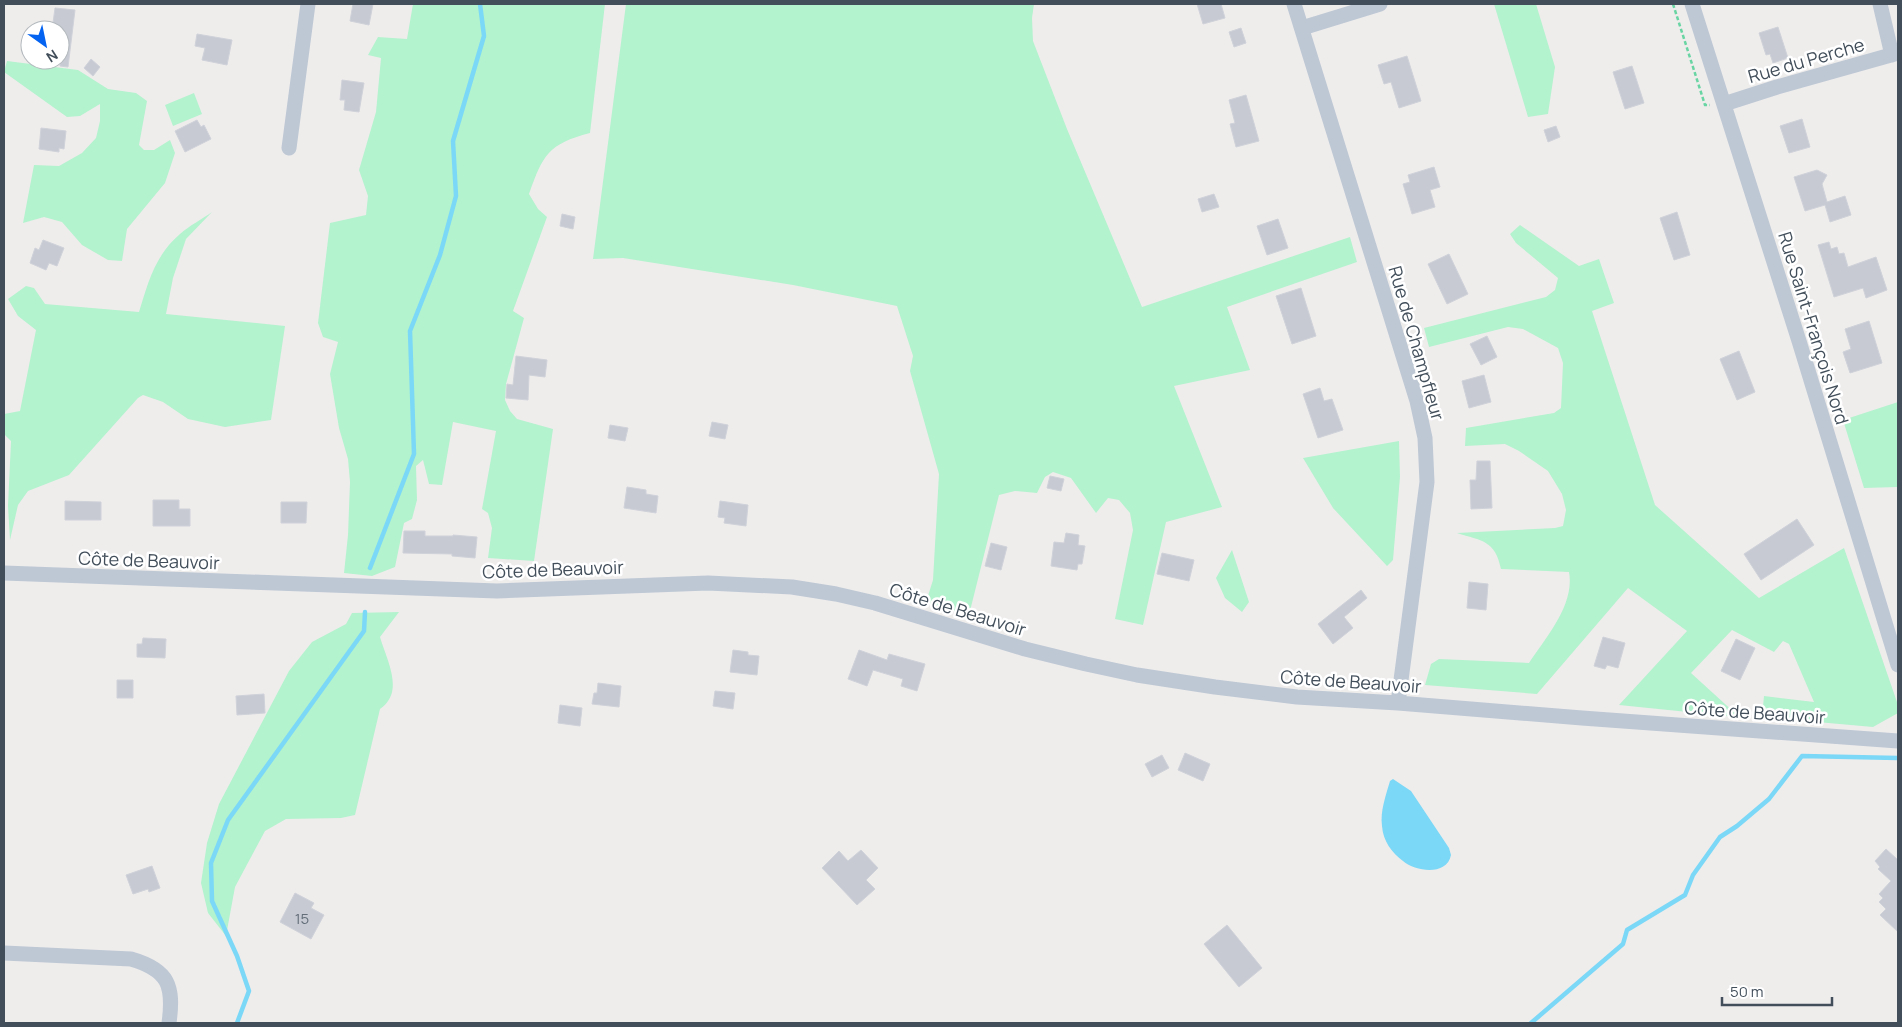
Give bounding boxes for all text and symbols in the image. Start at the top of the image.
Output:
north arrow [20,20,70,70]
street label: Rue du Perche [1745,32,1867,88]
text: N [43,46,62,67]
street label: Rue Saint-François Nord [1773,229,1855,427]
street label: Rue de Champfleur [1383,263,1451,423]
street label: Côte de Beauvoir [78,546,221,574]
street label: Côte de Beauvoir [482,555,625,583]
street label: Côte de Beauvoir [887,577,1030,641]
street label: Côte de Beauvoir [1280,664,1423,698]
street label: Côte de Beauvoir [1684,695,1827,729]
house number: 15 [295,908,309,929]
scale bar [1722,974,1832,1006]
text: 50 m [1730,981,1764,1002]

